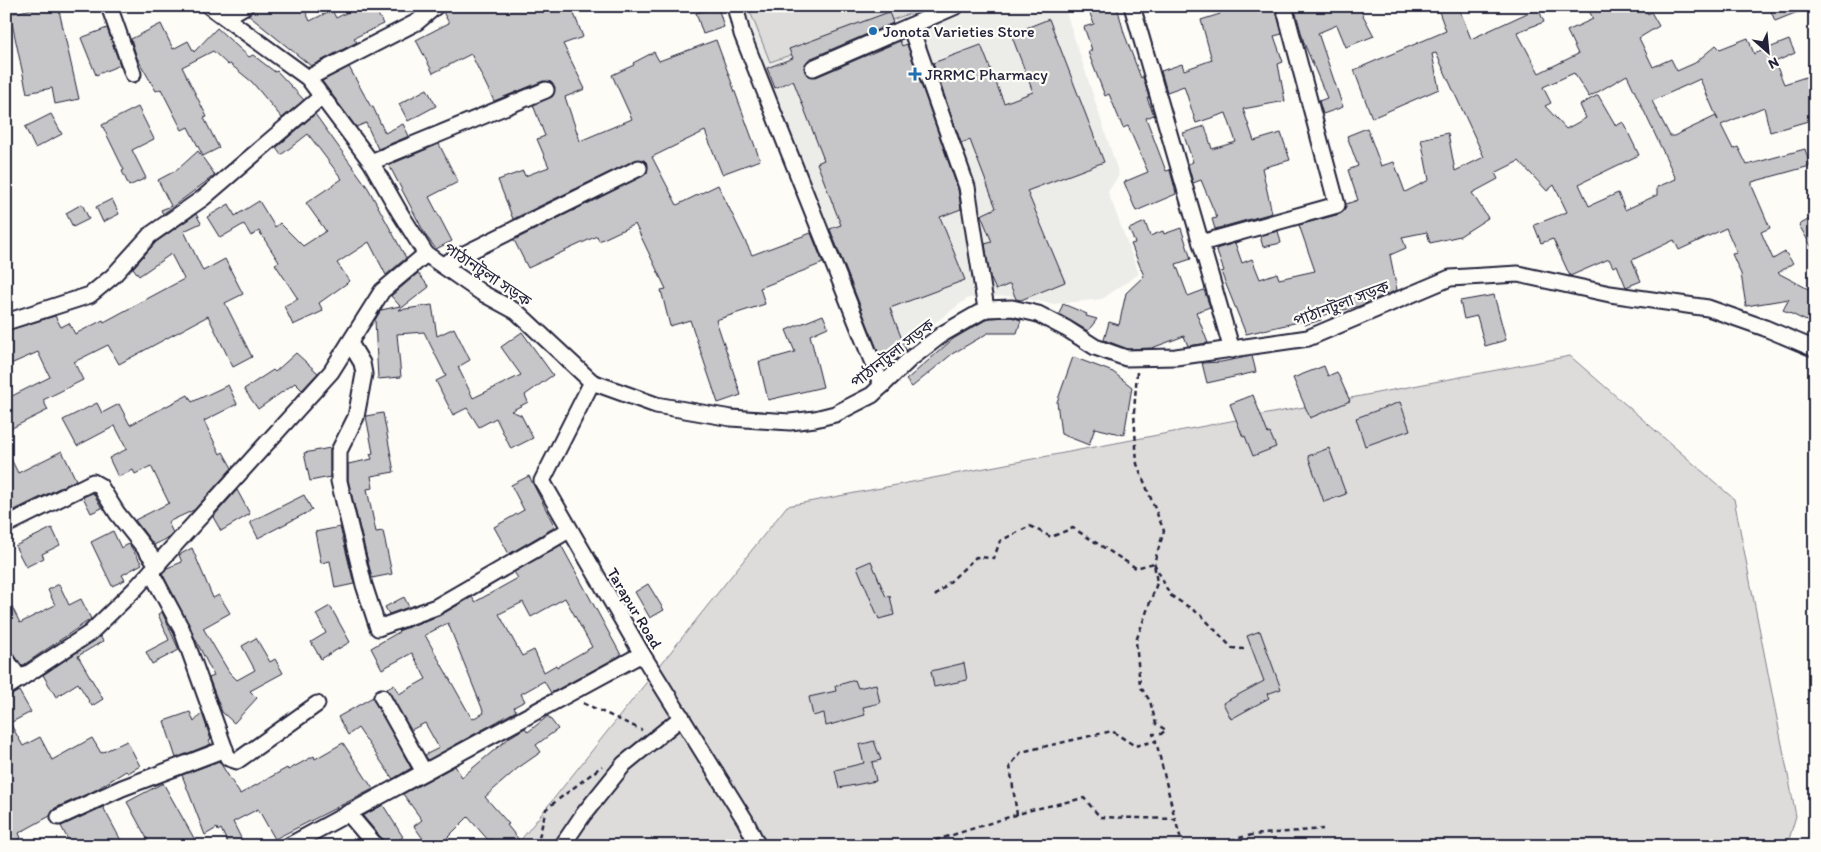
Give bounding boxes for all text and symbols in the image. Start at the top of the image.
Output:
place label: Jonota Varieties Store [883,22,1035,41]
marker: Jonota Varieties Store [867,25,879,37]
north arrow [1744,28,1794,78]
text: N [1766,53,1782,73]
place label: JRRMC Pharmacy [925,65,1048,84]
marker: JRRMC Pharmacy [909,68,921,80]
street label: পাঠানটুলা সড়ক [440,238,536,311]
street label: পাঠানটুলা সড়ক [1291,276,1393,331]
street label: পাঠানটুলা সড়ক [847,314,939,392]
street label: Tarapur Road [603,564,666,652]

